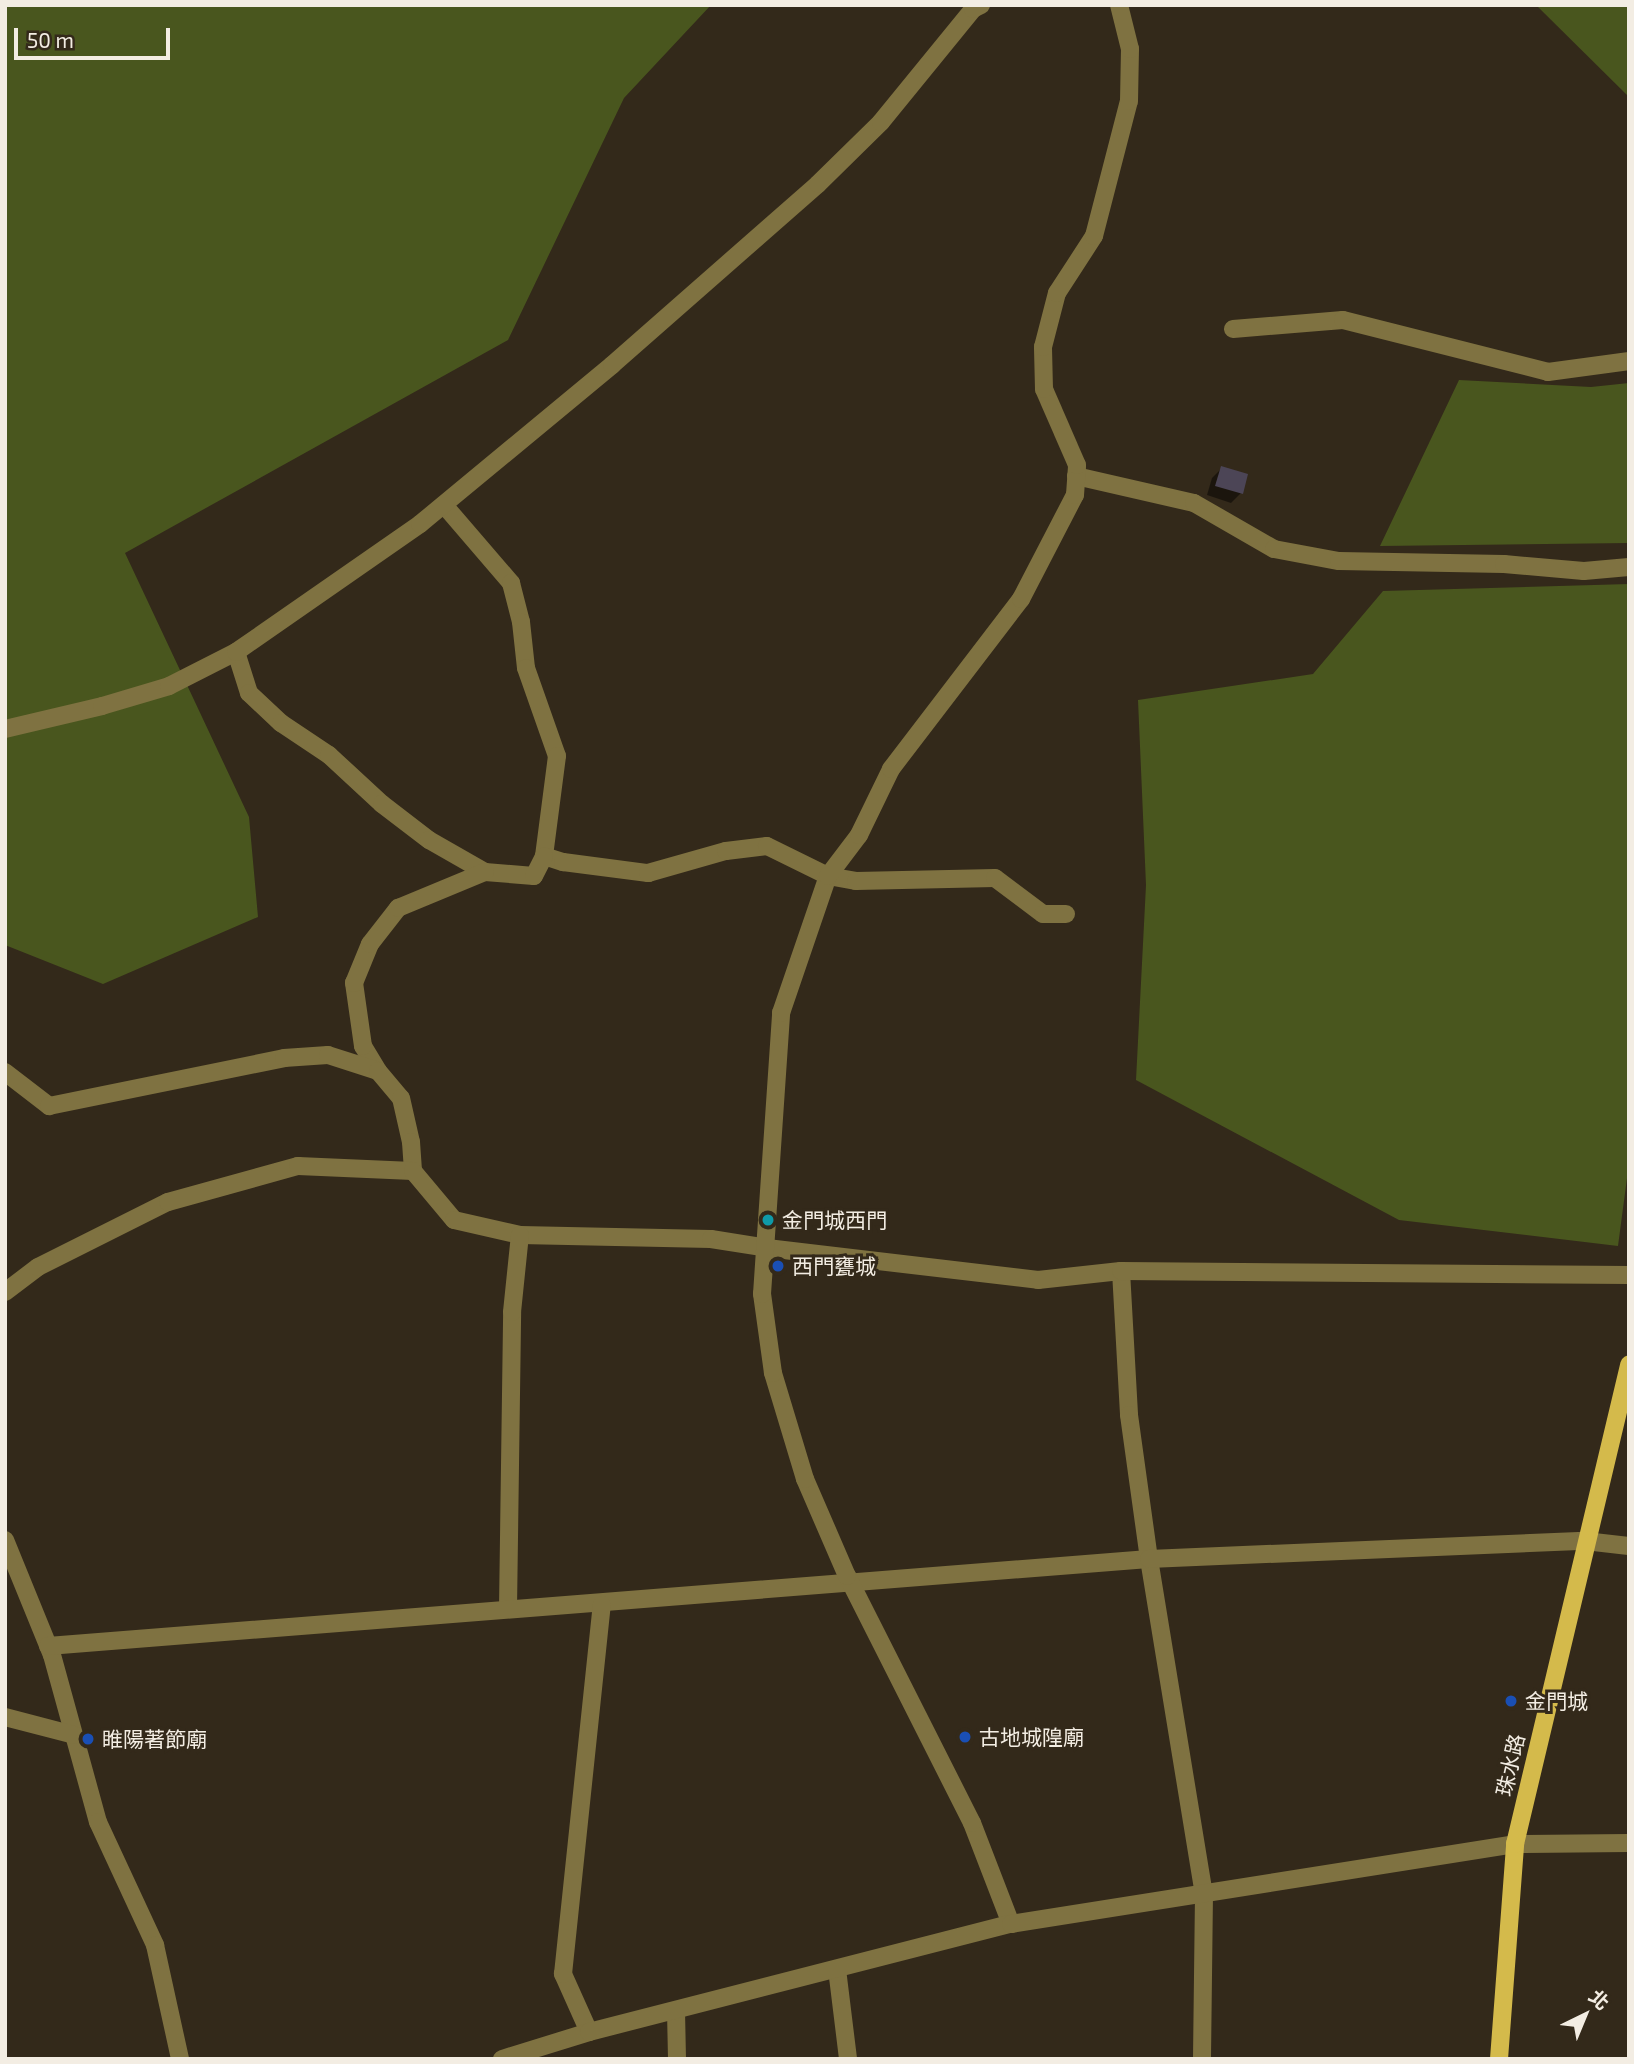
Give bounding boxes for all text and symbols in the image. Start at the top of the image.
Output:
scale bar [18,14,173,58]
text: 50 m [27,27,74,52]
place label: 金門城西門 [782,1207,887,1233]
marker: 金門城西門 [760,1212,776,1228]
place label: 西門甕城 [792,1253,876,1279]
marker: 西門甕城 [770,1258,786,1274]
place label: 金門城 [1525,1688,1588,1714]
marker: 金門城 [1503,1693,1519,1709]
place label: 古地城隍廟 [979,1724,1084,1750]
place label: 睢陽著節廟 [102,1726,207,1752]
marker: 古地城隍廟 [957,1729,973,1745]
marker: 睢陽著節廟 [80,1731,96,1747]
street label: 珠水路 [1491,1731,1529,1799]
north arrow [1550,1980,1620,2050]
text: 北 [1585,1984,1614,2014]

